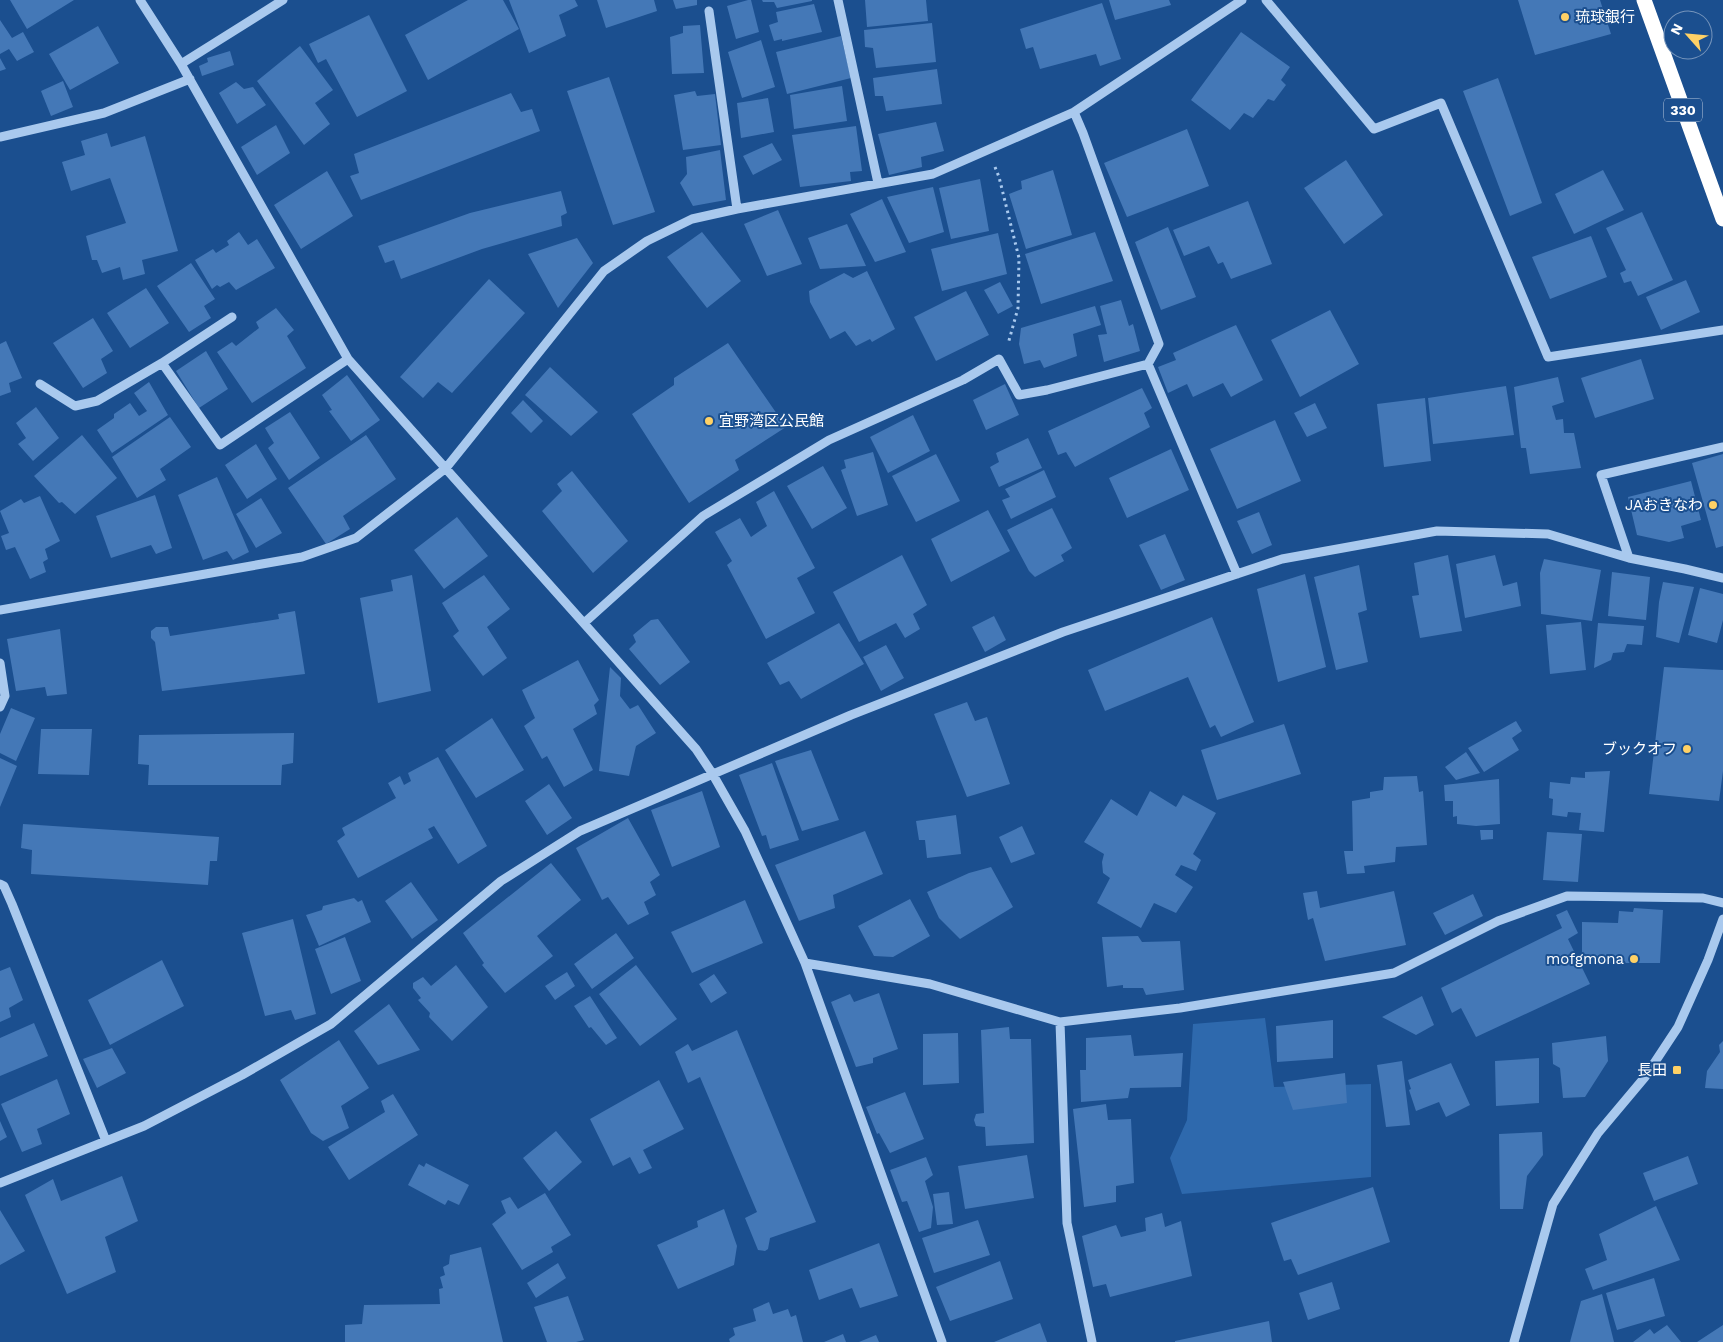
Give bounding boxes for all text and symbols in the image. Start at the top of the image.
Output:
place label: 琉球銀行 [1575,8,1635,26]
north arrow [1663,10,1713,60]
marker: 琉球銀行 [1559,11,1571,23]
text: N [1667,21,1686,37]
road number: 330 [1664,98,1702,122]
place label: 宜野湾区公民館 [719,412,824,430]
marker: 宜野湾区公民館 [703,415,715,427]
place label: JAおきなわ [1625,496,1703,514]
marker: JAおきなわ [1707,499,1719,511]
place label: ブックオフ [1602,740,1677,758]
marker: ブックオフ [1681,743,1693,755]
place label: mofgmona [1546,950,1624,968]
marker: mofgmona [1628,953,1640,965]
place label: 長田 [1637,1061,1667,1079]
marker: 長田 [1671,1064,1683,1076]

